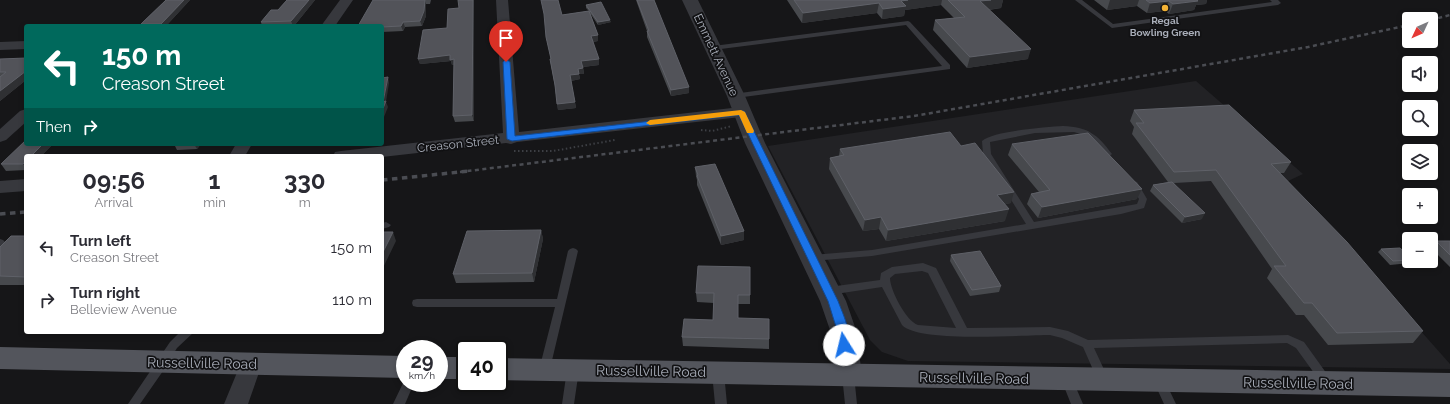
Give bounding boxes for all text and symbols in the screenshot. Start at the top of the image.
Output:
marker: Regal Bowling Green [1160,3,1170,13]
street label: Emmett Avenue [691,12,741,98]
north arrow [1402,12,1438,48]
map controls [1402,12,1438,268]
place label: Regal Bowling Green [1130,15,1200,38]
pin [489,21,523,62]
icon: arrive [495,27,517,49]
text: 150 m [102,39,181,72]
icon: left [36,40,88,92]
button: sound [1402,56,1438,92]
text: Creason Street [102,73,225,94]
button: search [1402,100,1438,136]
icon: right [79,116,101,138]
text: Then [36,118,71,136]
street label: Creason Street [416,133,500,155]
button: layers [1402,144,1438,180]
text: 09:56 [82,166,145,195]
text: 1 [209,166,220,195]
text: 330 [284,166,326,195]
button: + [1402,188,1438,224]
text: Arrival [95,195,133,210]
text: min [203,195,226,210]
text: m [299,195,311,210]
text: Turn left [70,232,131,250]
button: − [1402,232,1438,268]
icon: left [36,237,58,259]
text: 150 m [331,239,372,257]
text: Creason Street [70,250,159,265]
text: Turn right [70,284,140,302]
icon: right [36,289,58,311]
text: 110 m [332,291,372,309]
text: Belleview Avenue [70,302,177,317]
position arrow [823,324,865,366]
speed limit sign: 40 [456,340,508,392]
text: 29 [410,349,434,373]
street label: Russellville Road [147,354,257,372]
street label: Russellville Road [596,362,706,380]
street label: Russellville Road [919,369,1029,387]
text: km/h [409,370,435,381]
street label: Russellville Road [1243,374,1353,392]

